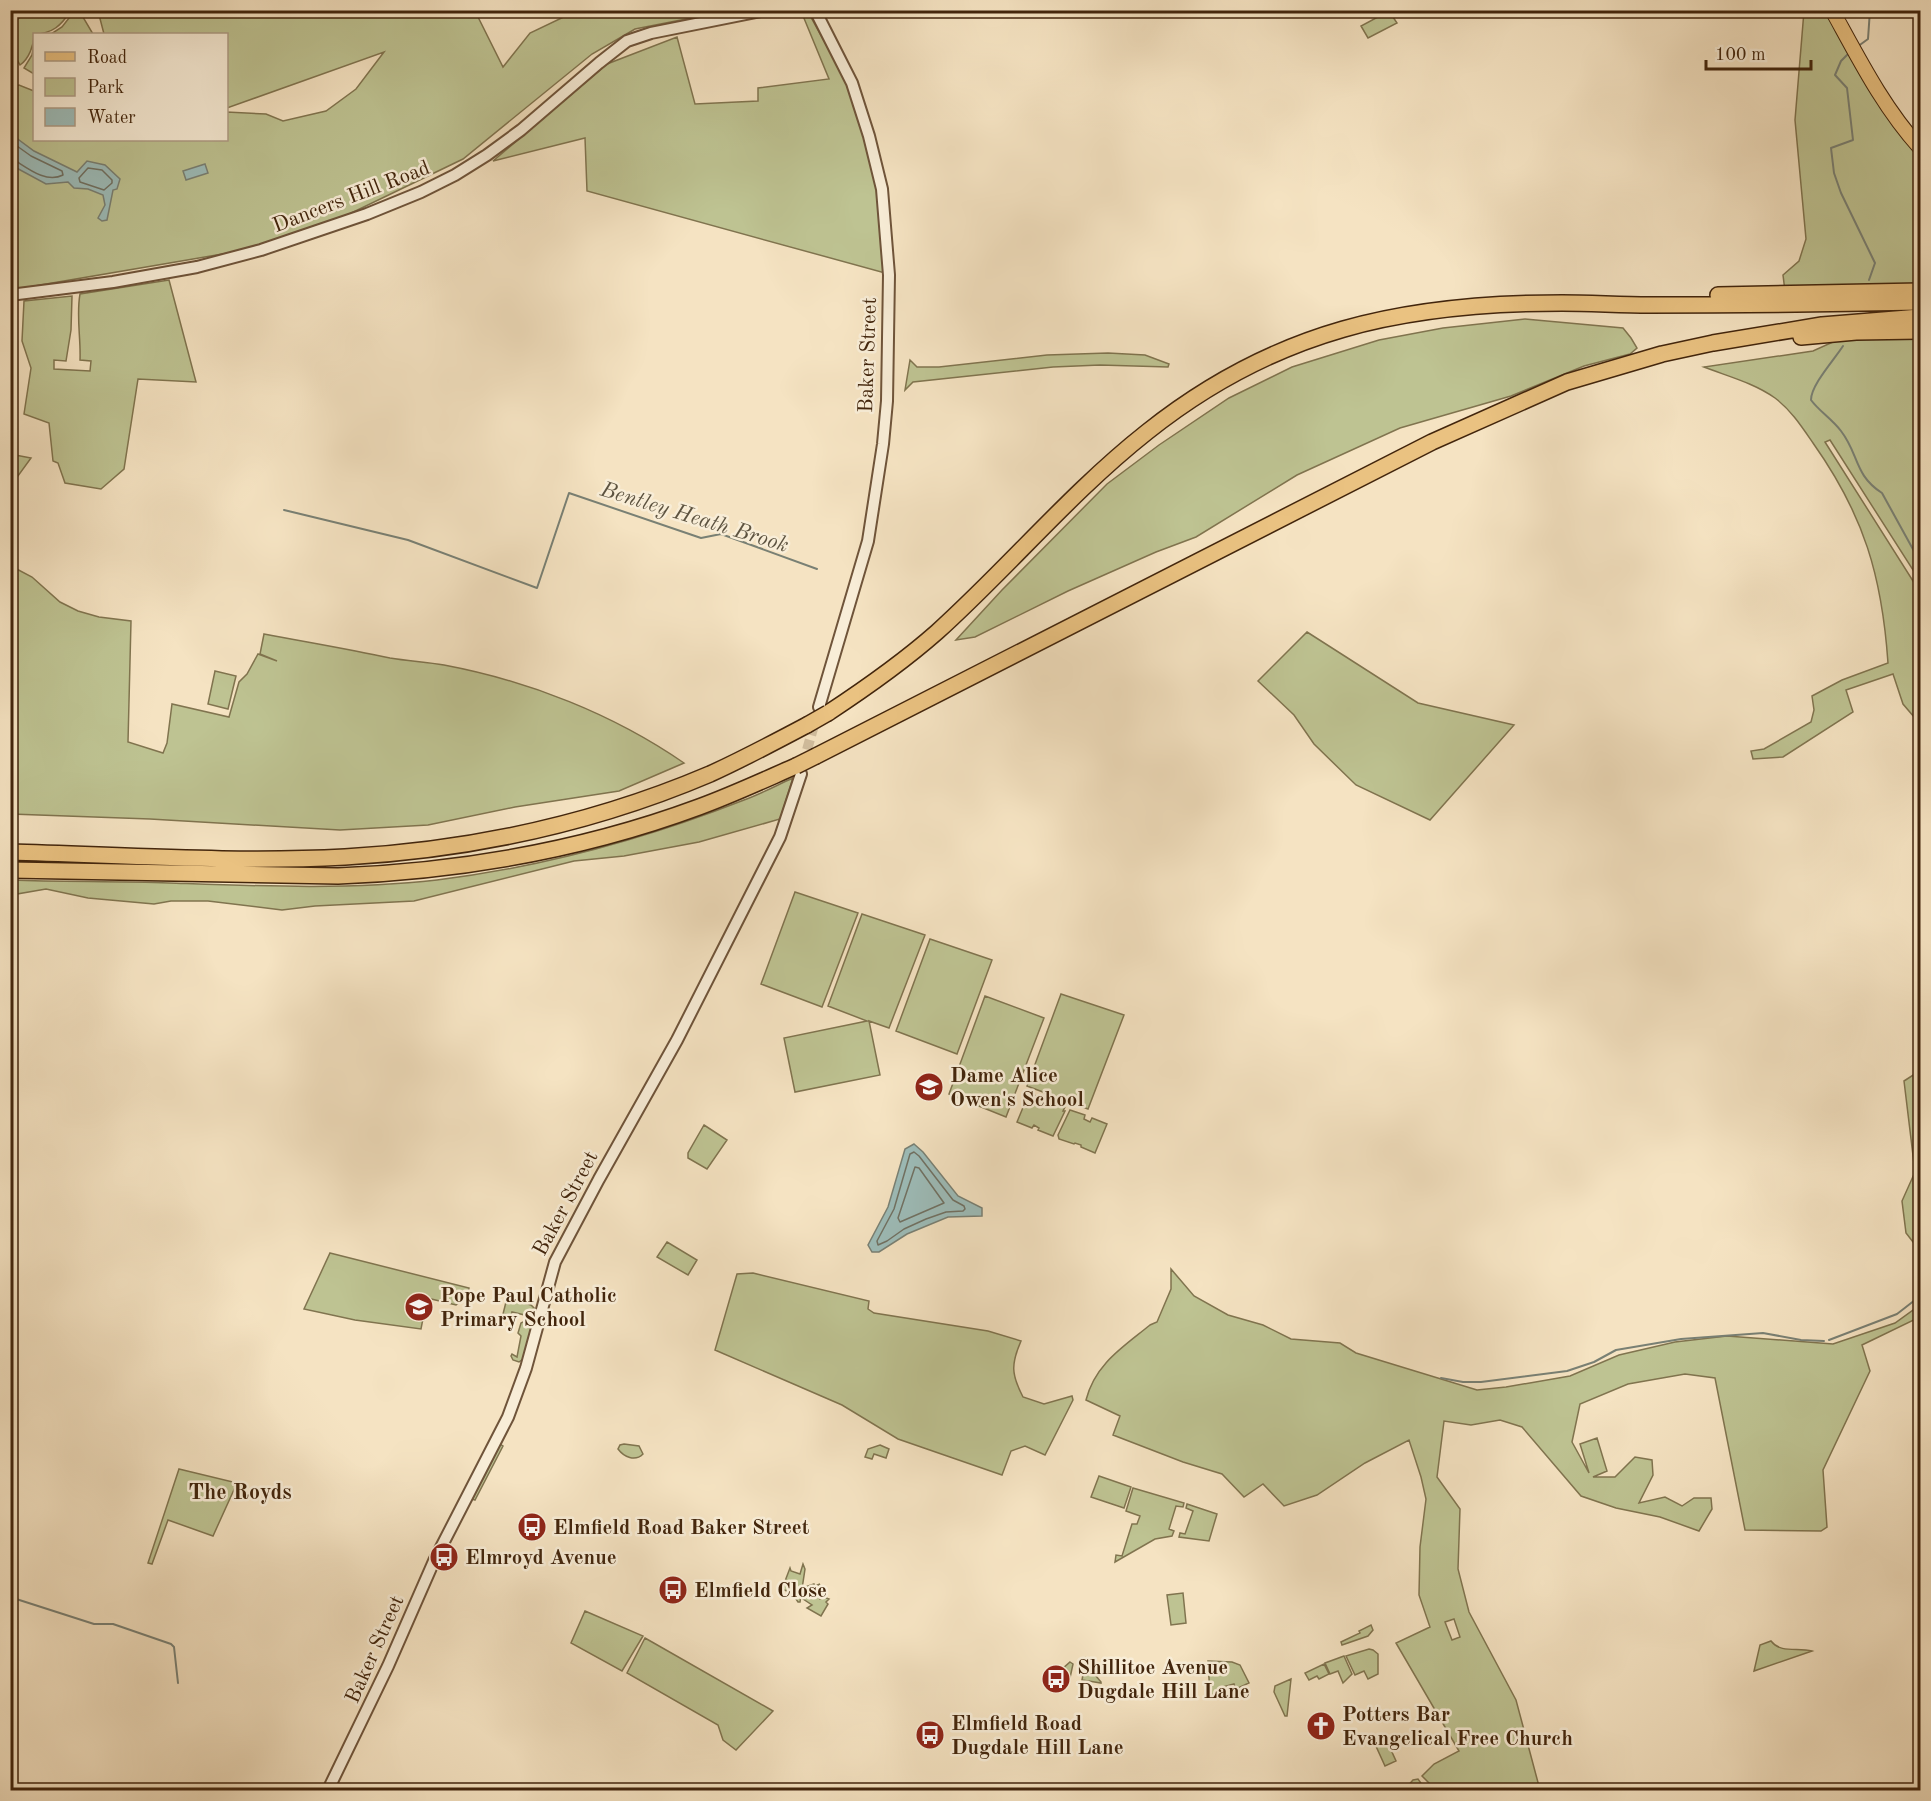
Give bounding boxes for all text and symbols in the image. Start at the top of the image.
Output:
legend [33,33,228,141]
scale bar [1706,33,1811,71]
text: 100 m [1715,46,1766,64]
text: Road [87,49,127,67]
text: Park [87,79,124,97]
text: Water [87,109,136,127]
street label: Dancers Hill Road [270,158,433,237]
street label: Baker Street [856,297,881,413]
water label: Bentley Heath Brook [597,479,791,557]
place label: Dame Alice Owen's School [950,1066,1084,1111]
school or university icon: Dame Alice Owen's School [913,1071,945,1103]
street label: Baker Street [530,1148,603,1260]
place label: Pope Paul Catholic Primary School [440,1286,617,1331]
school or university icon: Pope Paul Catholic Primary School [403,1291,435,1323]
district label: The Royds [188,1482,292,1504]
bus stop icon: Elmfield Road Baker Street [516,1511,548,1543]
place label: Elmfield Road Baker Street [553,1518,810,1539]
bus stop icon: Elmroyd Avenue [428,1541,460,1573]
place label: Elmroyd Avenue [465,1548,617,1569]
bus stop icon: Elmfield Close [657,1574,689,1606]
place label: Elmfield Close [694,1581,827,1602]
street label: Baker Street [342,1593,408,1707]
place label: Shillitoe Avenue Dugdale Hill Lane [1077,1658,1250,1703]
bus stop icon: Shillitoe Avenue Dugdale Hill Lane [1040,1663,1072,1695]
place label: Potters Bar Evangelical Free Church [1342,1705,1573,1750]
church icon: Potters Bar Evangelical Free Church [1305,1710,1337,1742]
place label: Elmfield Road Dugdale Hill Lane [951,1714,1124,1759]
bus stop icon: Elmfield Road Dugdale Hill Lane [914,1719,946,1751]

